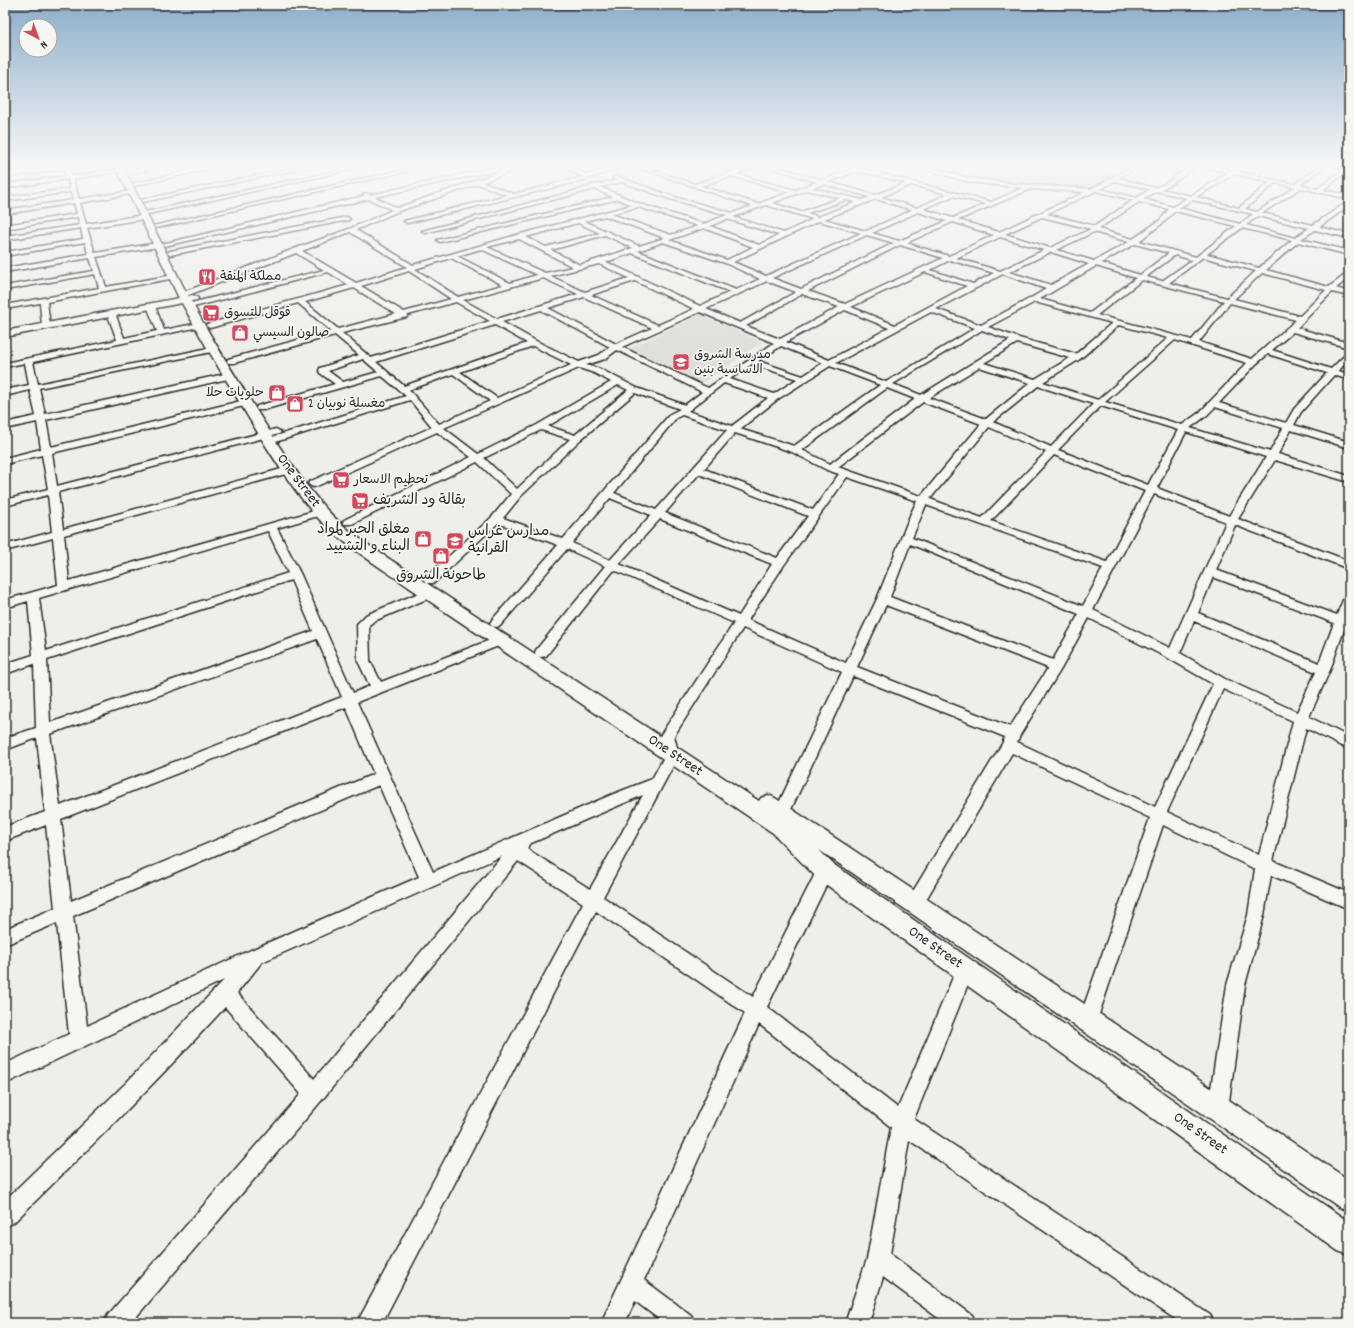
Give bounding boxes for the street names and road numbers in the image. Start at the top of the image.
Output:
street label: One Street [271,450,326,513]
street label: One Street [643,730,707,783]
street label: One Street [903,921,967,975]
street label: One Street [1168,1107,1232,1161]

